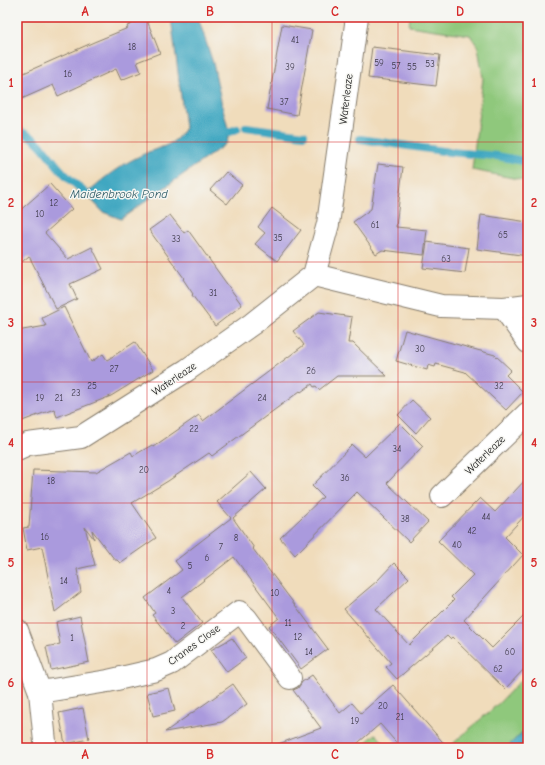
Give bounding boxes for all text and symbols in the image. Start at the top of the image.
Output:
text: A [81,4,89,19]
text: B [206,4,214,19]
text: C [331,4,339,19]
text: D [456,4,464,19]
house number: 41 [291,35,299,45]
house number: 18 [128,42,136,52]
house number: 59 [374,58,384,68]
house number: 53 [425,59,435,69]
house number: 57 [391,61,401,71]
house number: 39 [285,62,295,72]
house number: 55 [407,62,417,72]
house number: 16 [64,69,72,79]
street label: Waterleaze [336,73,356,125]
text: 1 [8,75,14,90]
text: 1 [531,75,537,90]
house number: 37 [280,97,289,107]
water label: Maidenbrook Pond [69,187,168,201]
text: 2 [8,195,14,210]
text: 2 [531,195,537,210]
house number: 12 [50,198,58,208]
house number: 10 [35,209,45,219]
house number: 61 [371,220,380,230]
house number: 65 [498,230,508,240]
house number: 35 [273,233,283,243]
house number: 33 [171,234,181,244]
house number: 63 [441,254,451,264]
house number: 31 [209,288,217,298]
text: 3 [8,315,14,330]
text: 3 [531,315,537,330]
house number: 30 [415,344,425,354]
street label: Waterleaze [149,359,199,399]
house number: 27 [110,364,119,374]
house number: 26 [306,366,316,376]
house number: 25 [87,381,97,391]
house number: 32 [494,381,504,391]
house number: 23 [71,388,81,398]
house number: 19 [36,393,44,403]
house number: 21 [55,393,64,403]
house number: 24 [257,393,267,403]
house number: 22 [189,424,199,434]
street label: Waterleaze [462,432,508,477]
text: 4 [8,435,14,450]
text: 4 [531,435,537,450]
house number: 34 [393,444,401,454]
house number: 20 [139,465,149,475]
house number: 36 [340,473,350,483]
house number: 18 [47,476,55,486]
house number: 44 [482,512,490,522]
house number: 38 [400,514,410,524]
house number: 42 [467,526,477,536]
house number: 16 [41,532,49,542]
house number: 8 [234,533,239,543]
house number: 40 [452,540,462,550]
house number: 7 [219,542,224,552]
house number: 6 [205,553,210,563]
text: 5 [8,555,15,570]
text: 5 [531,555,538,570]
house number: 5 [188,561,193,571]
house number: 14 [60,576,68,586]
house number: 4 [167,586,171,596]
house number: 10 [270,588,280,598]
house number: 3 [171,606,175,616]
house number: 11 [284,618,292,628]
street label: Cranes Close [165,621,223,668]
house number: 2 [181,621,186,631]
house number: 12 [294,632,302,642]
house number: 1 [70,633,74,643]
house number: 14 [305,647,313,657]
house number: 60 [505,647,515,657]
house number: 62 [493,664,503,674]
text: 6 [8,675,15,690]
text: 6 [531,675,538,690]
house number: 20 [378,701,388,711]
house number: 21 [396,712,405,722]
house number: 19 [351,716,359,726]
text: A [81,747,89,762]
text: B [206,747,214,762]
text: C [331,747,339,762]
text: D [456,747,464,762]

